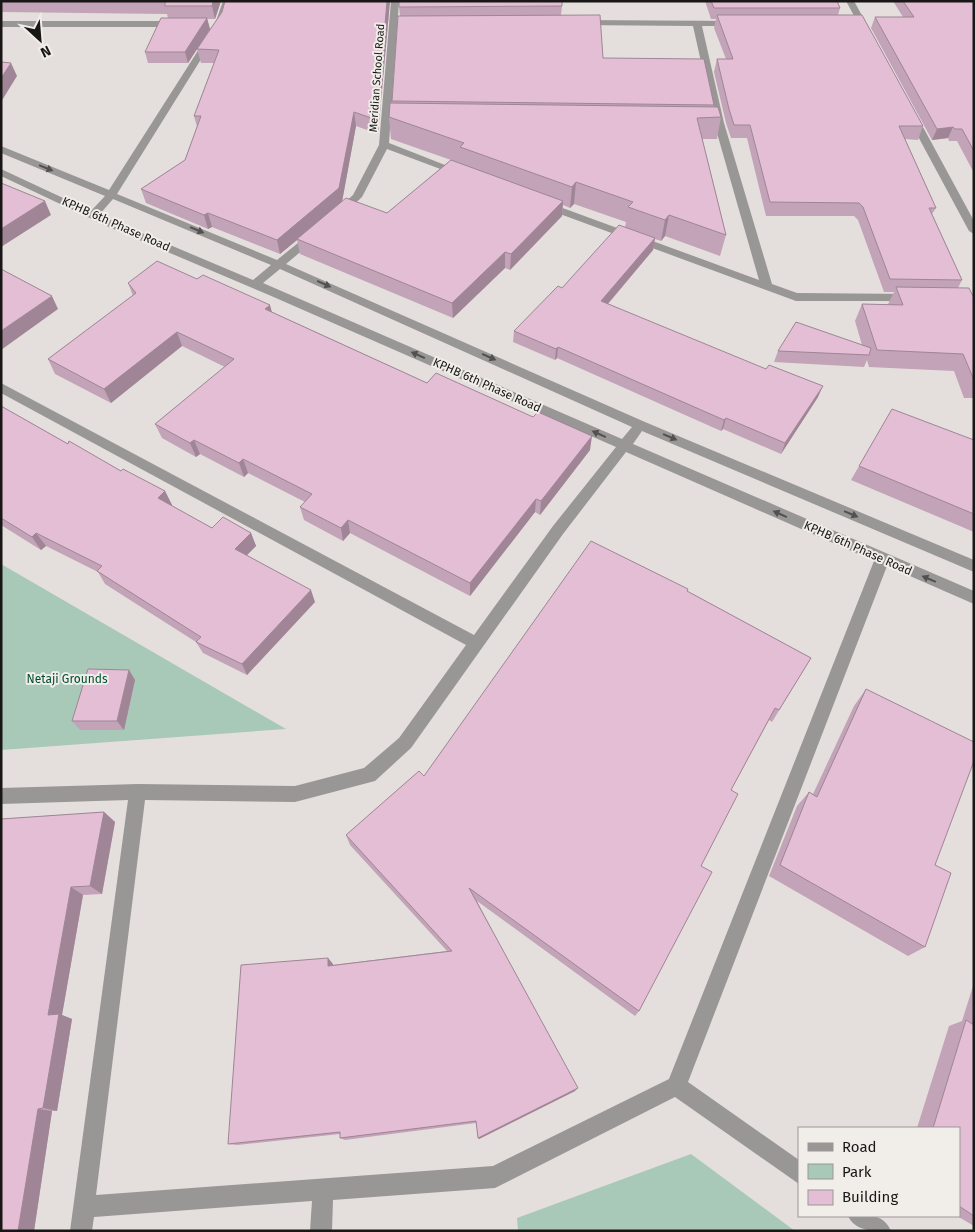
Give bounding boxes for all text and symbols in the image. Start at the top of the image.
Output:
north arrow [15,15,65,65]
street label: Meridian School Road [367,23,387,133]
text: N [38,42,53,61]
one-way arrow [39,164,54,172]
street label: KPHB 6th Phase Road [60,194,172,254]
one-way arrow [190,226,204,234]
one-way arrow [317,281,331,289]
one-way arrow [411,351,425,359]
one-way arrow [482,354,496,362]
street label: KPHB 6th Phase Road [431,355,543,415]
one-way arrow [592,430,606,438]
one-way arrow [663,434,677,442]
one-way arrow [773,510,787,518]
one-way arrow [844,511,859,519]
street label: KPHB 6th Phase Road [802,518,914,578]
one-way arrow [922,575,936,583]
park label: Netaji Grounds [27,672,108,686]
legend [798,1127,960,1217]
text: Road [842,1138,877,1156]
text: Park [842,1163,872,1181]
text: Building [842,1188,898,1206]

